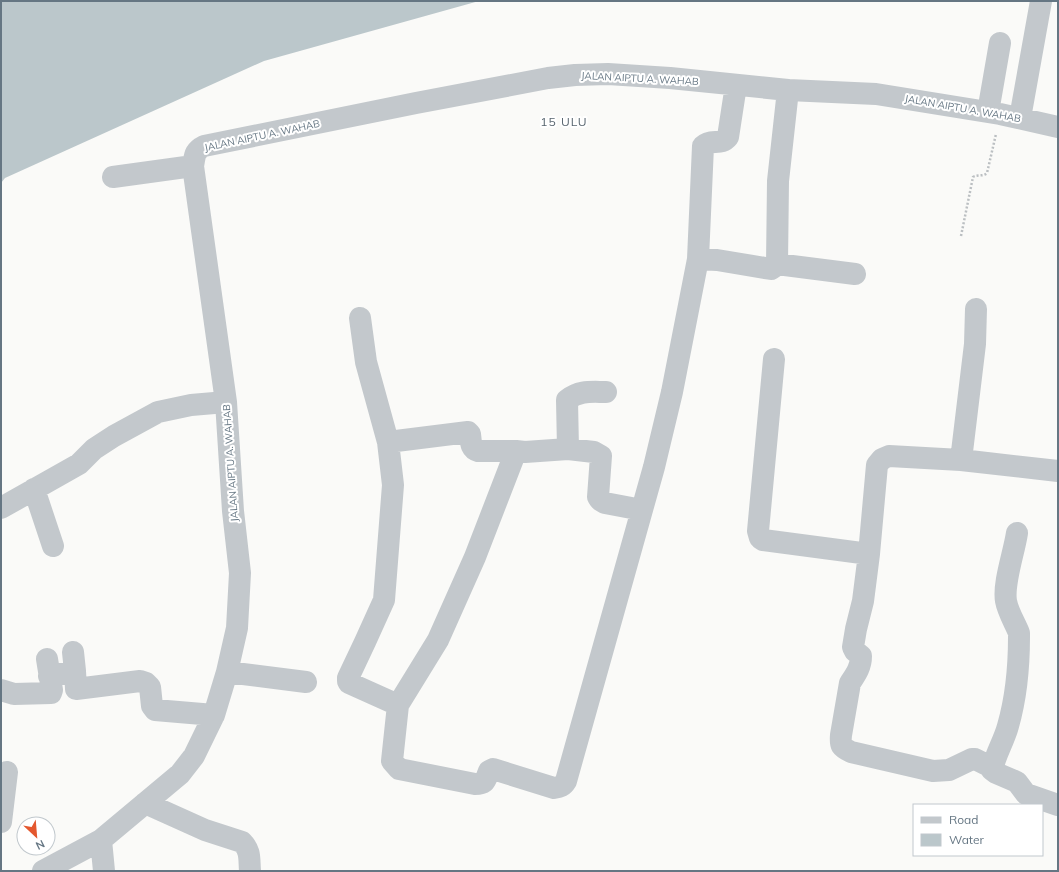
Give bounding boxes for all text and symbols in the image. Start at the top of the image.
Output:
street label: JALAN AIPTU A. WAHAB [581,69,699,88]
street label: JALAN AIPTU A. WAHAB [904,92,1022,125]
district label: 15 ULU [540,114,588,129]
street label: JALAN AIPTU A. WAHAB [203,117,321,154]
street label: JALAN AIPTU A. WAHAB [220,404,241,522]
legend [913,804,1043,856]
text: Road [949,812,978,827]
north arrow [16,816,56,856]
text: Water [949,832,985,847]
text: N [34,837,47,853]

